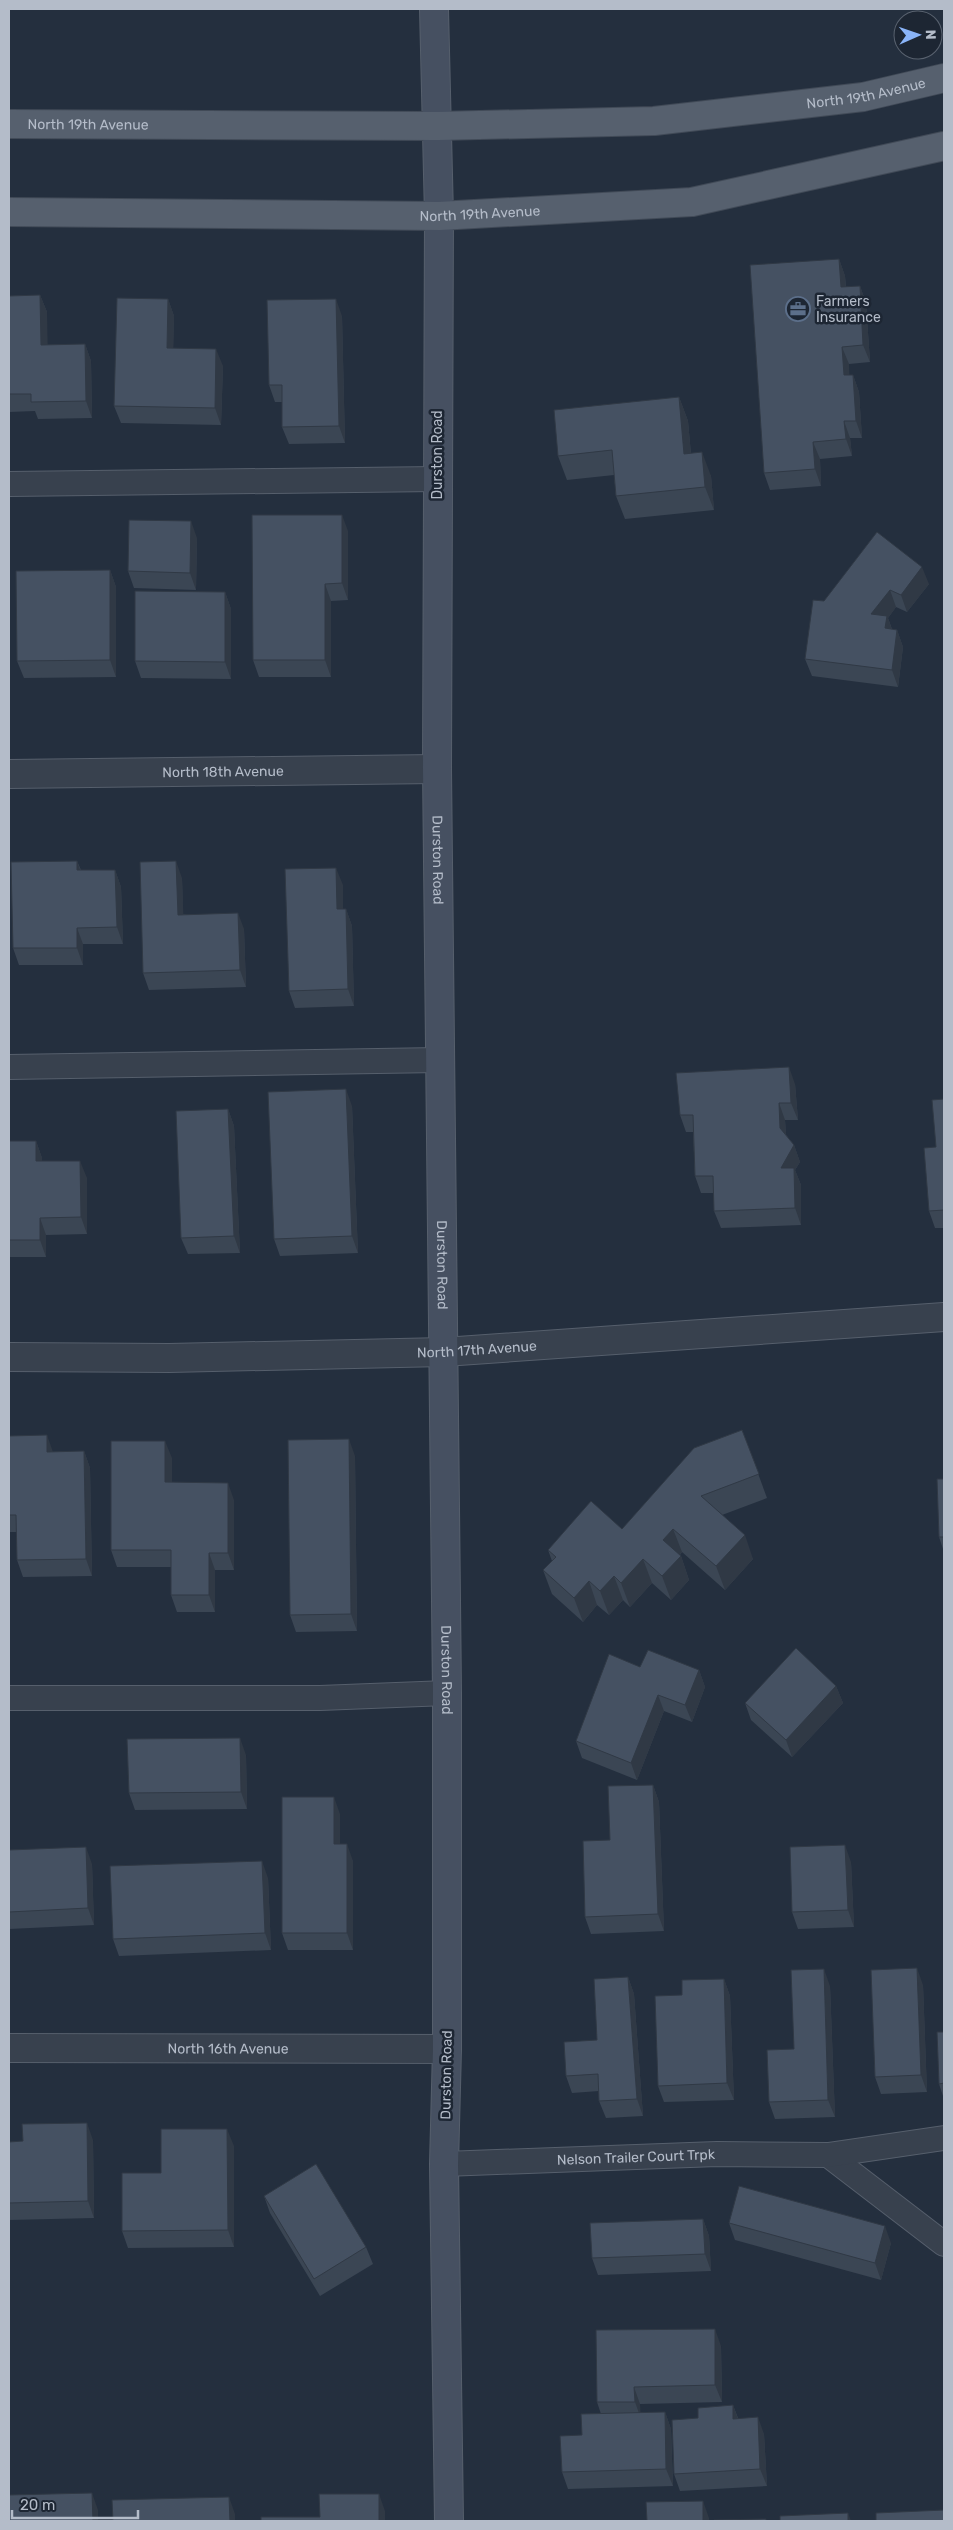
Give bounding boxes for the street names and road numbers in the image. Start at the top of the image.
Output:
street label: North 19th Avenue [806,75,928,112]
street label: North 19th Avenue [27,116,149,134]
street label: North 19th Avenue [419,202,541,225]
street label: Durston Road [429,410,446,500]
street label: North 18th Avenue [162,763,284,781]
street label: Durston Road [429,815,446,905]
street label: Durston Road [433,1220,451,1310]
street label: North 17th Avenue [417,1338,537,1362]
street label: Durston Road [437,1625,455,1714]
street label: Durston Road [437,2030,456,2120]
street label: North 16th Avenue [167,2040,289,2058]
street label: Nelson Trailer Court Trpk [556,2146,716,2169]

